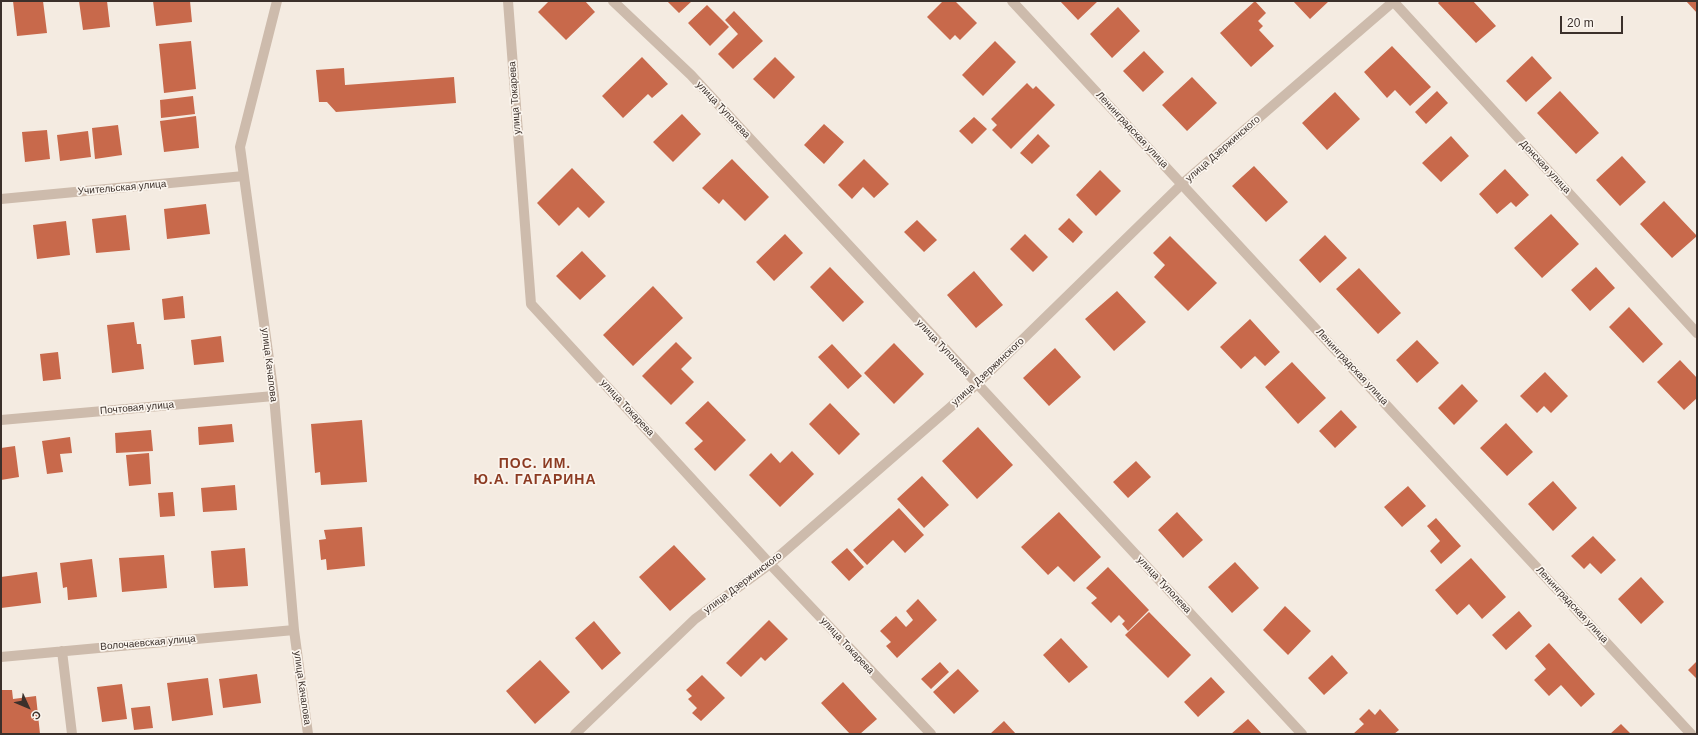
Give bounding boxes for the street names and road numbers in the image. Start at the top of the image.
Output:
street label: улица Токарева [506,61,524,135]
street label: улица Туполева [693,79,753,141]
street label: Ленинградская улица [1093,89,1171,171]
street label: улица Дзержинского [1183,113,1263,185]
street label: Донская улица [1517,138,1573,196]
street label: Учительская улица [77,178,167,198]
street label: улица Туполева [913,317,973,379]
street label: Ленинградская улица [1313,326,1391,408]
street label: улица Качалова [259,327,279,403]
street label: улица Дзержинского [949,335,1027,409]
street label: улица Токарева [598,377,656,439]
street label: Почтовая улица [100,399,174,417]
street label: улица Дзержинского [702,550,784,616]
street label: улица Туполева [1134,554,1194,616]
street label: Ленинградская улица [1533,564,1611,646]
street label: улица Токарева [818,615,876,677]
street label: Волочаевская улица [100,633,196,653]
street label: улица Качалова [291,650,313,726]

